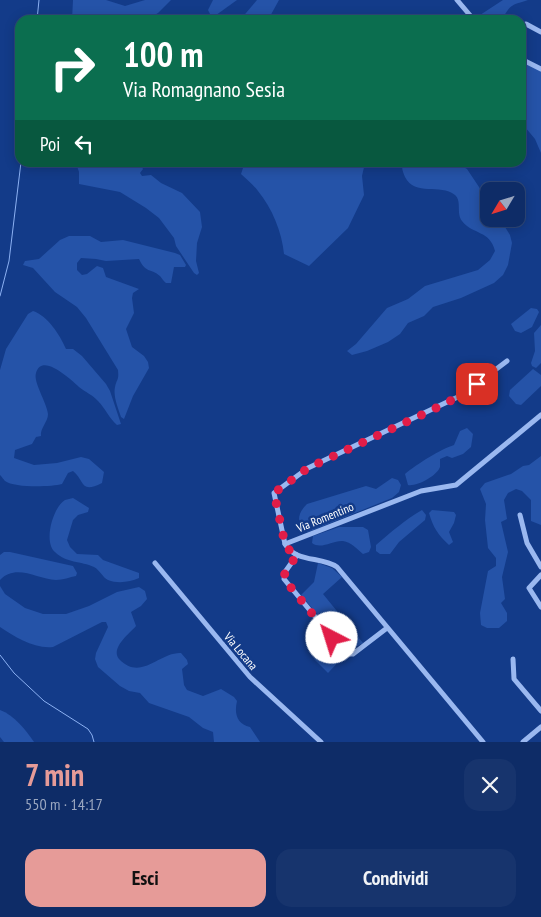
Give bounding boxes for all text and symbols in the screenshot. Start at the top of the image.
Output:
text: 100 m [123,31,204,77]
icon: right [40,35,105,100]
text: Via Romagnano Sesia [123,75,285,103]
icon: left [70,130,98,158]
text: Poi [40,132,60,156]
north arrow [480,182,525,228]
map controls [480,182,525,227]
pin [456,363,498,405]
icon: arrive [463,370,491,398]
street label: Via Romentino [293,499,356,536]
position arrow [305,611,357,663]
street label: Via Locana [220,628,261,673]
text: 7 min [25,755,84,794]
button: close [464,759,516,811]
text: 550 m · 14:17 [25,794,103,814]
button: Esci [25,849,266,907]
button: Condividi [276,849,516,907]

